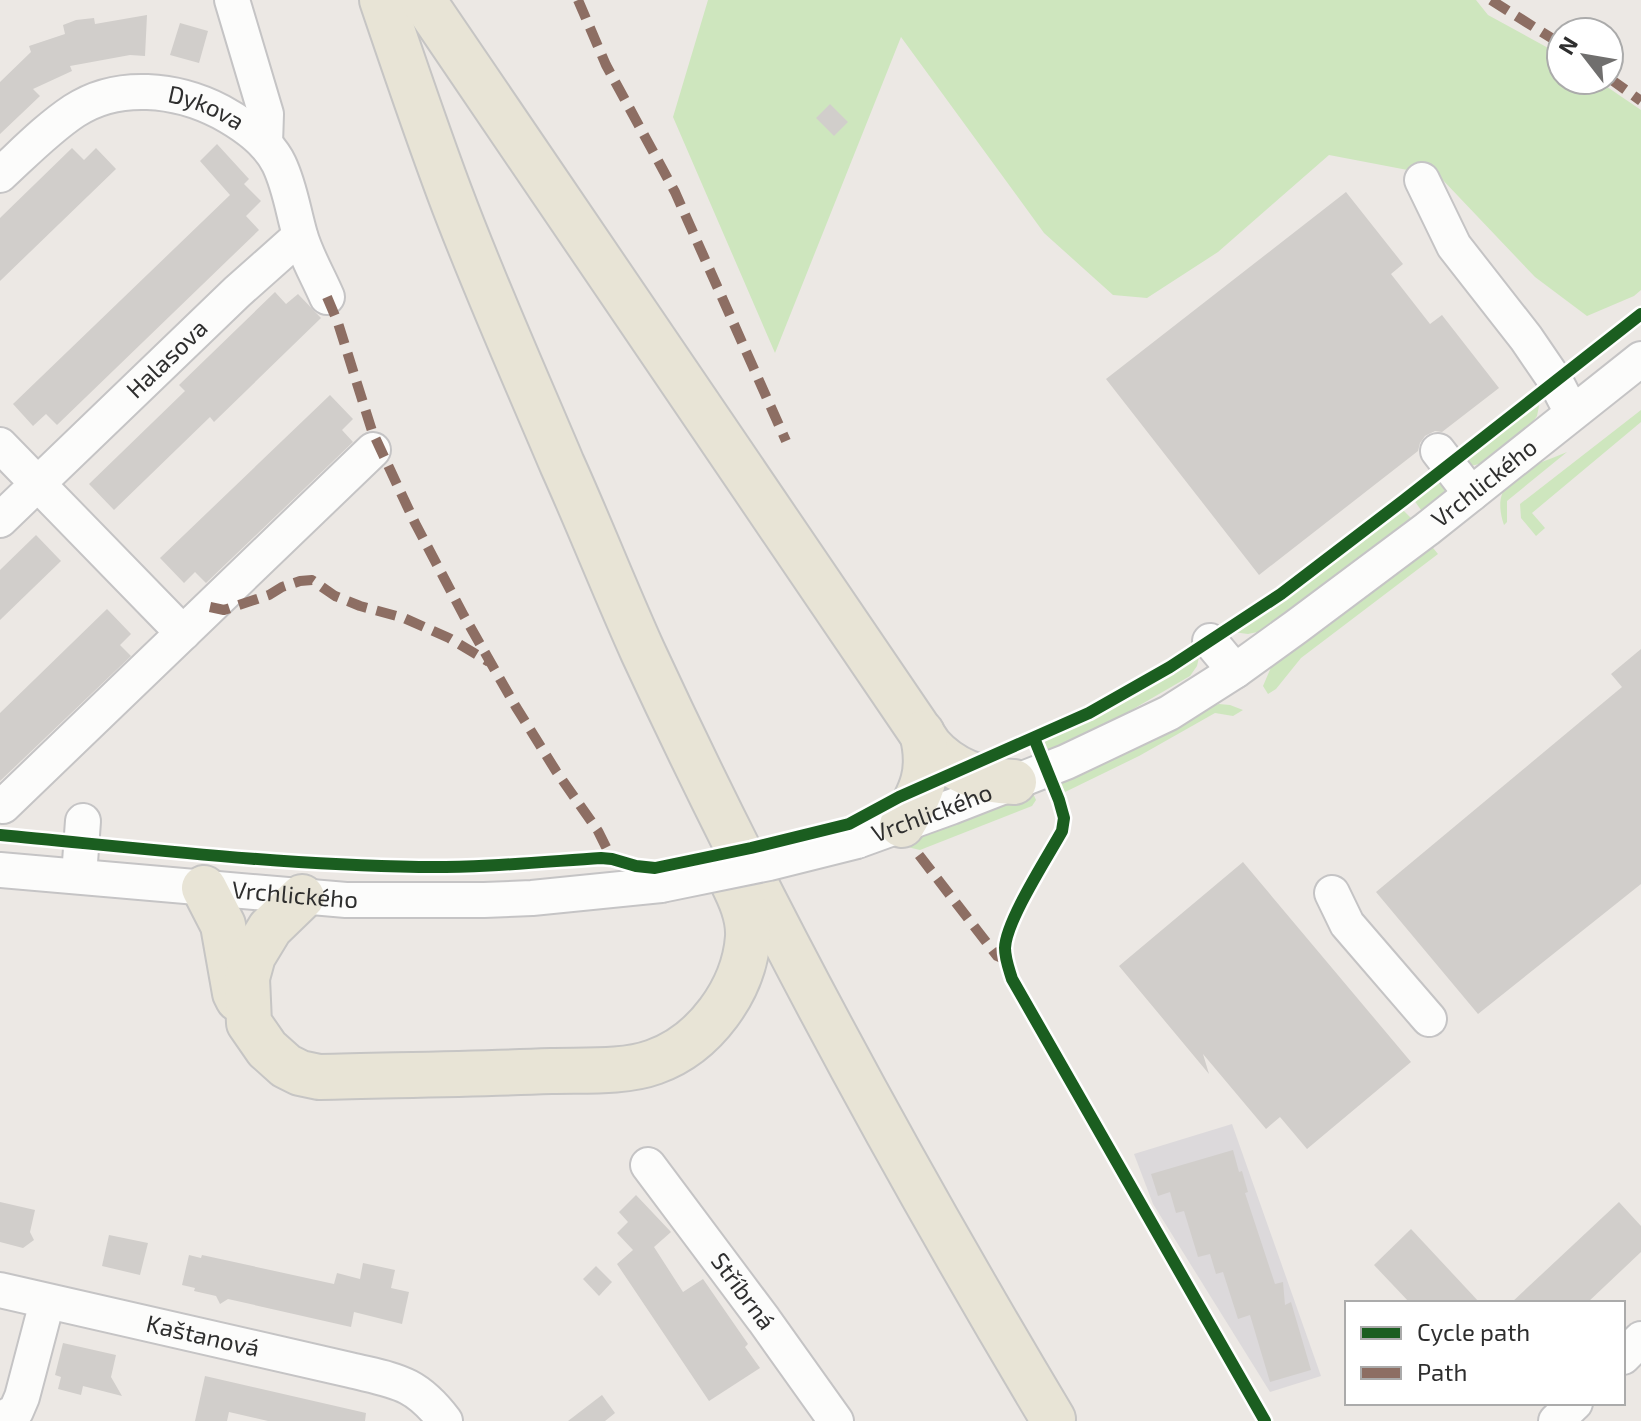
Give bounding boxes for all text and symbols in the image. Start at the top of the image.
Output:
north arrow [1545,16,1625,96]
text: N [1552,32,1582,59]
street label: Dykova [166,78,250,135]
street label: Halasova [120,313,213,404]
street label: Vrchlického [1425,432,1542,533]
street label: Vrchlického [867,776,996,847]
street label: Vrchlického [231,874,358,913]
street label: Stříbrná [706,1246,782,1335]
legend [1345,1301,1625,1405]
street label: Kaštanová [144,1308,262,1362]
text: Cycle path [1417,1317,1530,1346]
text: Path [1417,1357,1467,1386]

